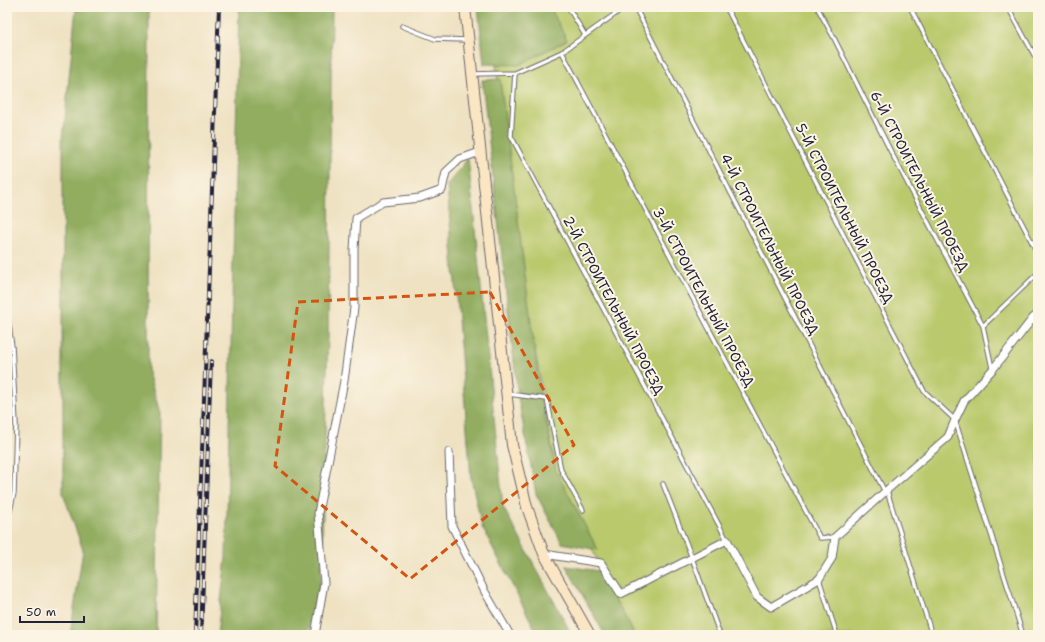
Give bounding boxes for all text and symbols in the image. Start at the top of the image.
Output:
street label: 6-Й СТРОИТЕЛЬНЫЙ ПРОЕЗД [866,88,974,275]
street label: 5-Й СТРОИТЕЛЬНЫЙ ПРОЕЗД [792,120,899,306]
street label: 4-Й СТРОИТЕЛЬНЫЙ ПРОЕЗД [716,150,824,338]
street label: 3-Й СТРОИТЕЛЬНЫЙ ПРОЕЗД [649,204,759,390]
street label: 2-Й СТРОИТЕЛЬНЫЙ ПРОЕЗД [559,213,669,398]
scale bar [20,598,84,624]
text: 50 m [26,604,56,620]

